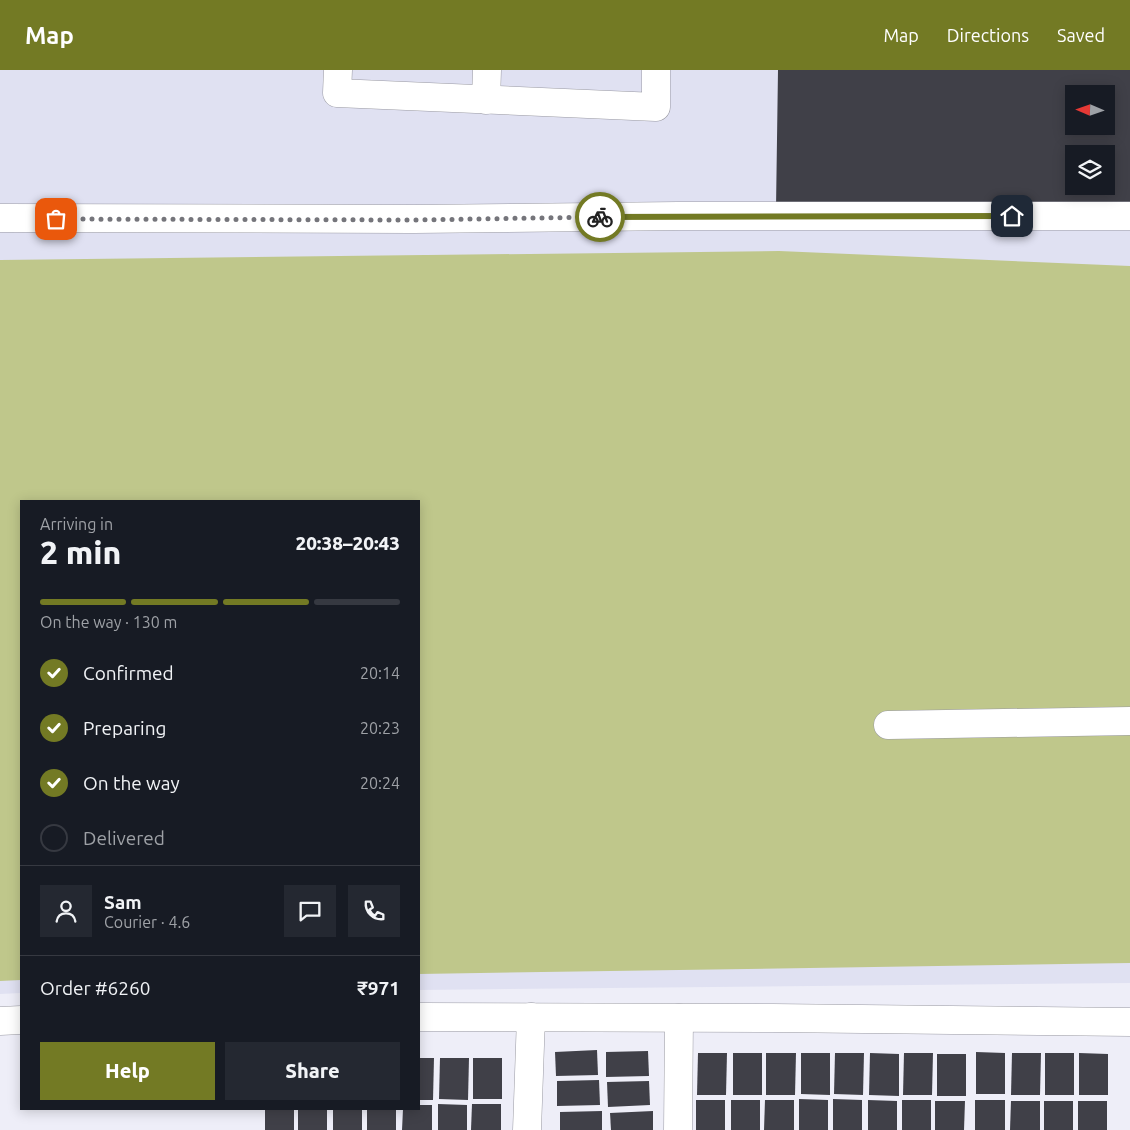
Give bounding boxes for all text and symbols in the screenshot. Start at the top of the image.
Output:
text: Map [25,22,74,49]
text: Map [883,25,919,45]
text: Directions [947,25,1029,45]
text: Saved [1057,25,1105,45]
north arrow [1065,85,1115,135]
map controls [1065,85,1115,195]
button: layers [1065,145,1115,195]
courier [575,192,625,242]
pin [991,195,1033,237]
pin [35,198,77,240]
icon: home [998,202,1026,230]
icon: bike [586,203,614,231]
icon: bag [42,205,70,233]
text: Arriving in [40,515,113,533]
text: 20:38–20:43 [295,532,400,554]
text: 2 min [40,534,121,570]
text: On the way · 130 m [40,613,177,631]
icon: check [40,659,68,687]
text: Confirmed [83,662,174,684]
text: 20:14 [360,664,400,682]
icon: check [40,714,68,742]
text: Preparing [83,717,167,739]
text: 20:23 [360,719,400,737]
icon: check [40,769,68,797]
text: On the way [83,772,180,794]
text: 20:24 [360,774,400,792]
text: Delivered [83,827,165,849]
button: person [40,885,92,937]
button: chat [284,885,336,937]
button: phone [348,885,400,937]
text: Sam [104,891,142,913]
text: Courier · 4.6 [104,913,190,931]
text: Order #6260 [40,977,150,999]
text: ₹971 [357,977,400,999]
button: Help [40,1042,215,1100]
button: Share [225,1042,400,1100]

